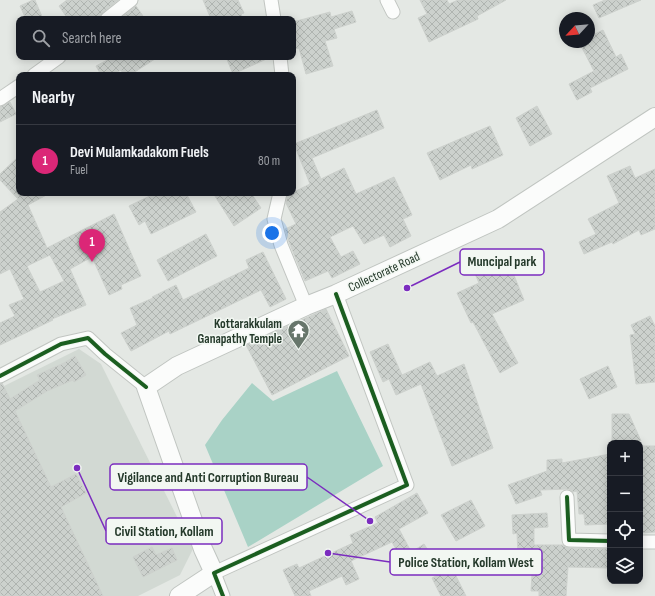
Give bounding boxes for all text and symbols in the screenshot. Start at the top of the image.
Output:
north arrow [559,12,595,48]
search box [16,16,296,60]
icon: search [30,27,52,49]
text: Search here [62,29,122,48]
text: Nearby [32,88,75,108]
text: Devi Mulamkadakom Fuels [70,143,209,162]
text: 1 [42,153,48,169]
text: 80 m [258,153,280,169]
text: Fuel [70,162,88,178]
your location [262,223,282,243]
pin: 1 [79,229,105,262]
street label: Collectorate Road [346,248,422,296]
callout: Muncipal park [460,249,544,275]
text: Muncipal park [468,253,536,270]
place label: Kottarakkulam Ganapathy Temple [198,316,282,347]
temple icon: Kottarakkulam Ganapathy Temple [285,318,311,351]
map controls [607,440,643,584]
button: + [607,440,643,476]
callout: Vigilance and Anti Corruption Bureau [110,464,307,490]
text: Vigilance and Anti Corruption Bureau [117,469,299,486]
button: − [607,476,643,512]
button: locate [607,512,643,548]
callout: Civil Station, Kollam [106,518,222,544]
text: Civil Station, Kollam [114,523,214,540]
button: layers [607,548,643,584]
callout: Police Station, Kollam West [390,549,542,575]
text: Police Station, Kollam West [398,554,534,571]

